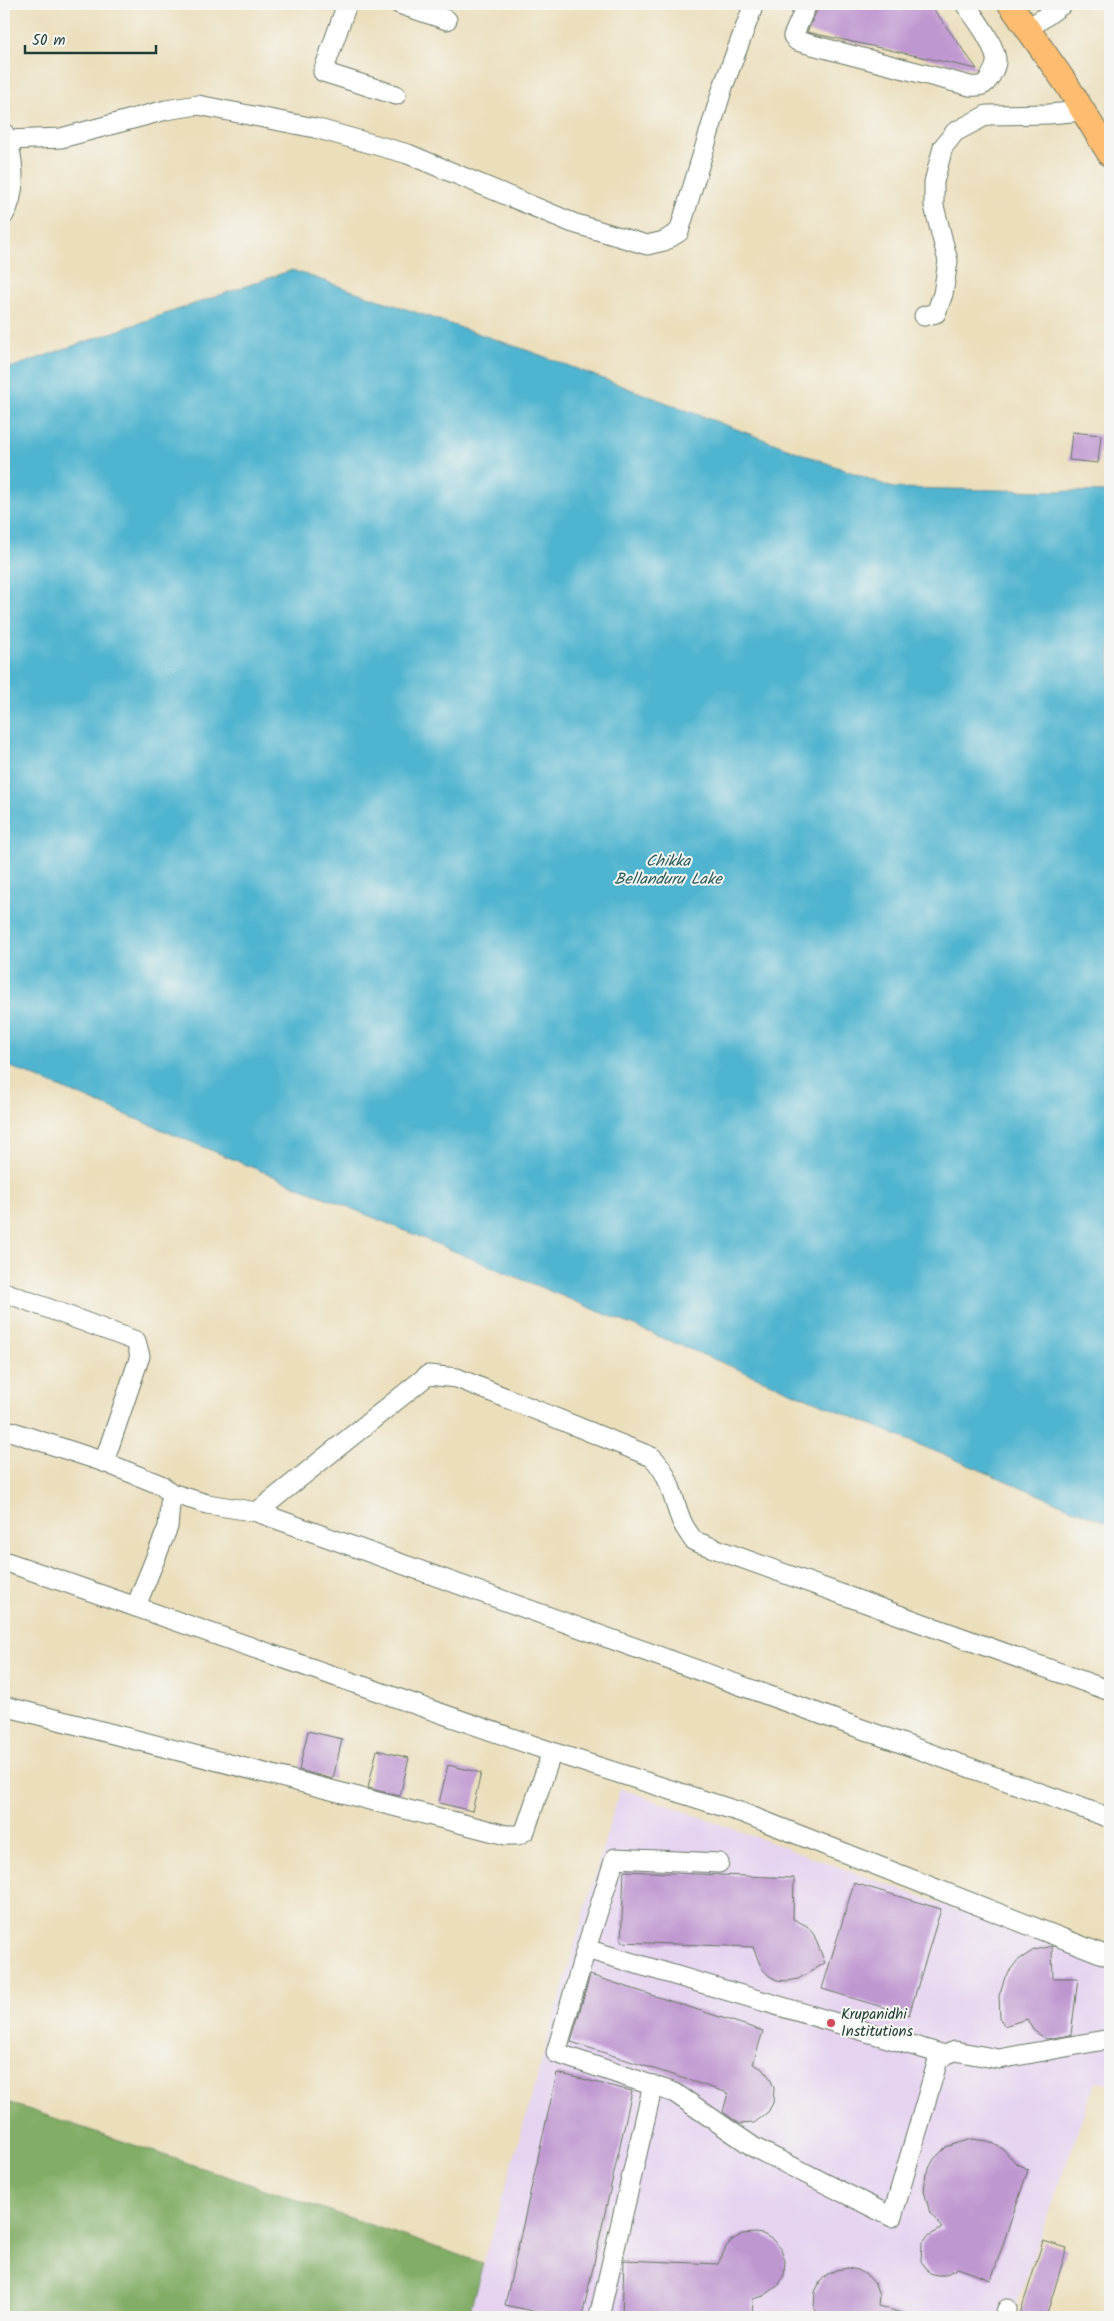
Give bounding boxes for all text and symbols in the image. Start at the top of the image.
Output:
scale bar [25,22,156,54]
text: 50 m [32,29,66,53]
water label: Chikka Bellanduru Lake [614,849,723,892]
place label: Krupanidhi Institutions [841,2003,914,2044]
marker: Krupanidhi Institutions [825,2017,837,2029]

